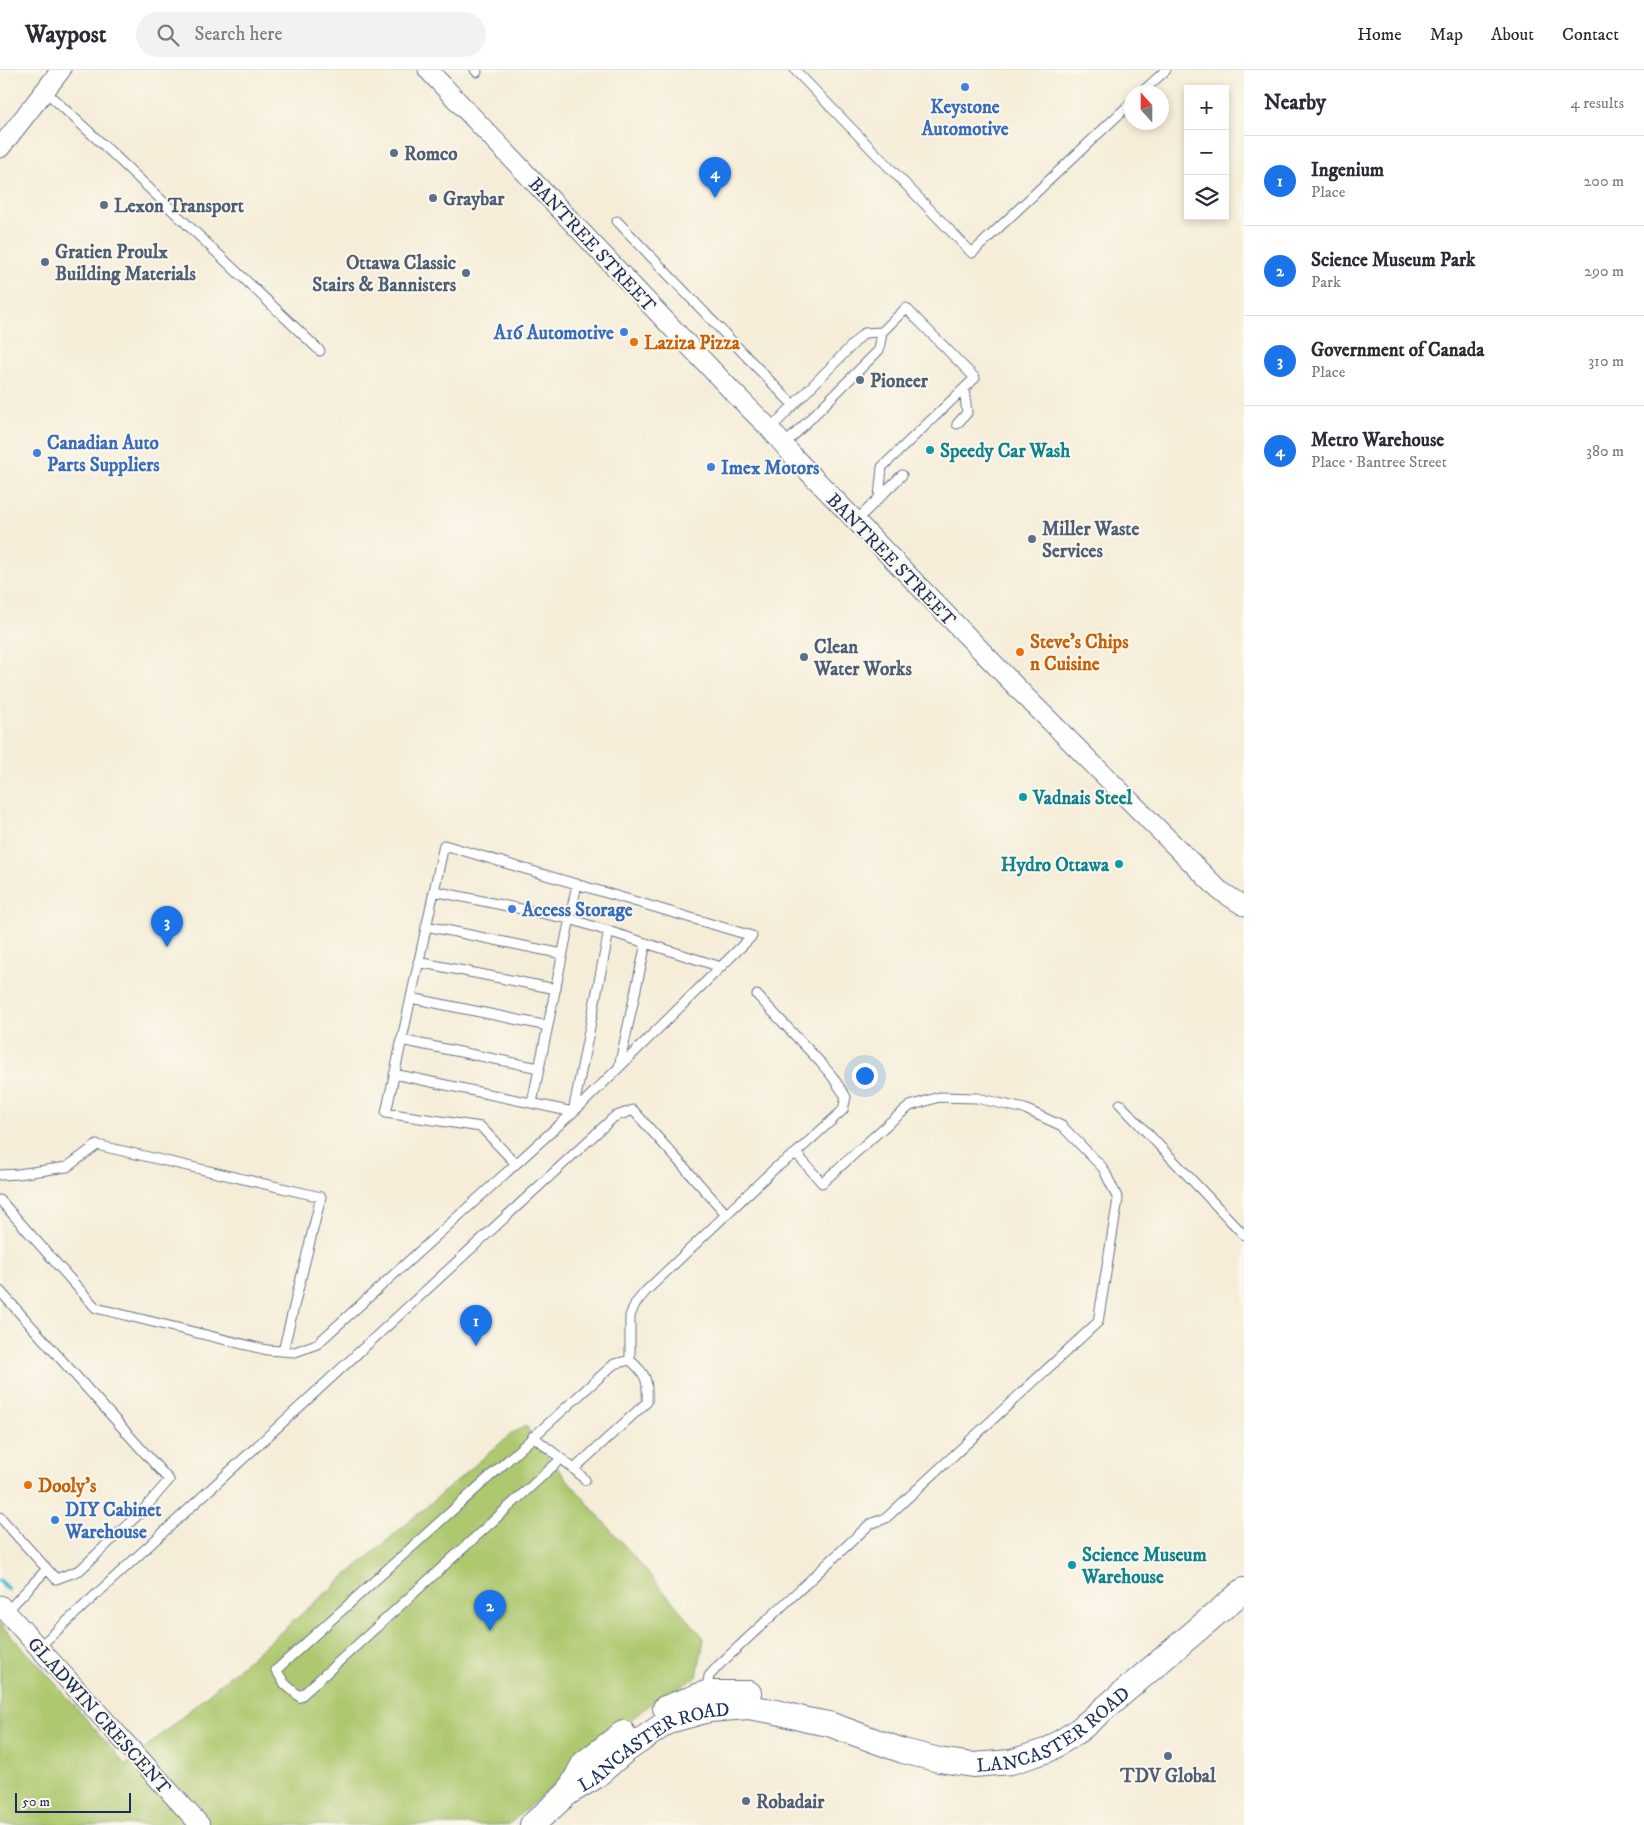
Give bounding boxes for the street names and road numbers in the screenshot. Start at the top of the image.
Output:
street label: BANTREE STREET [523,173,661,318]
street label: BANTREE STREET [822,489,961,632]
street label: GLADWIN CRESCENT [22,1633,176,1800]
street label: LANCASTER ROAD [976,1682,1135,1778]
street label: LANCASTER ROAD [574,1698,730,1797]

